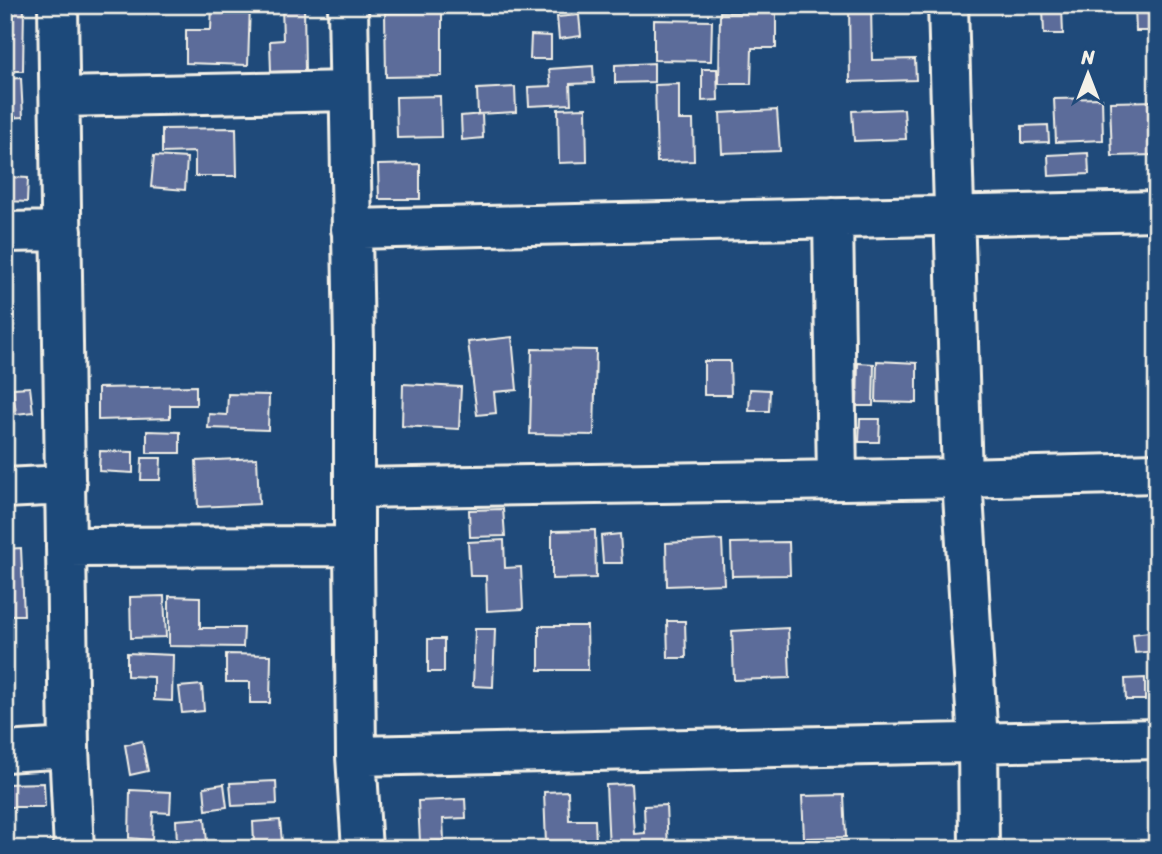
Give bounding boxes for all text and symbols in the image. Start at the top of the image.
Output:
north arrow [1054,38,1124,108]
text: N [1080,41,1095,74]

